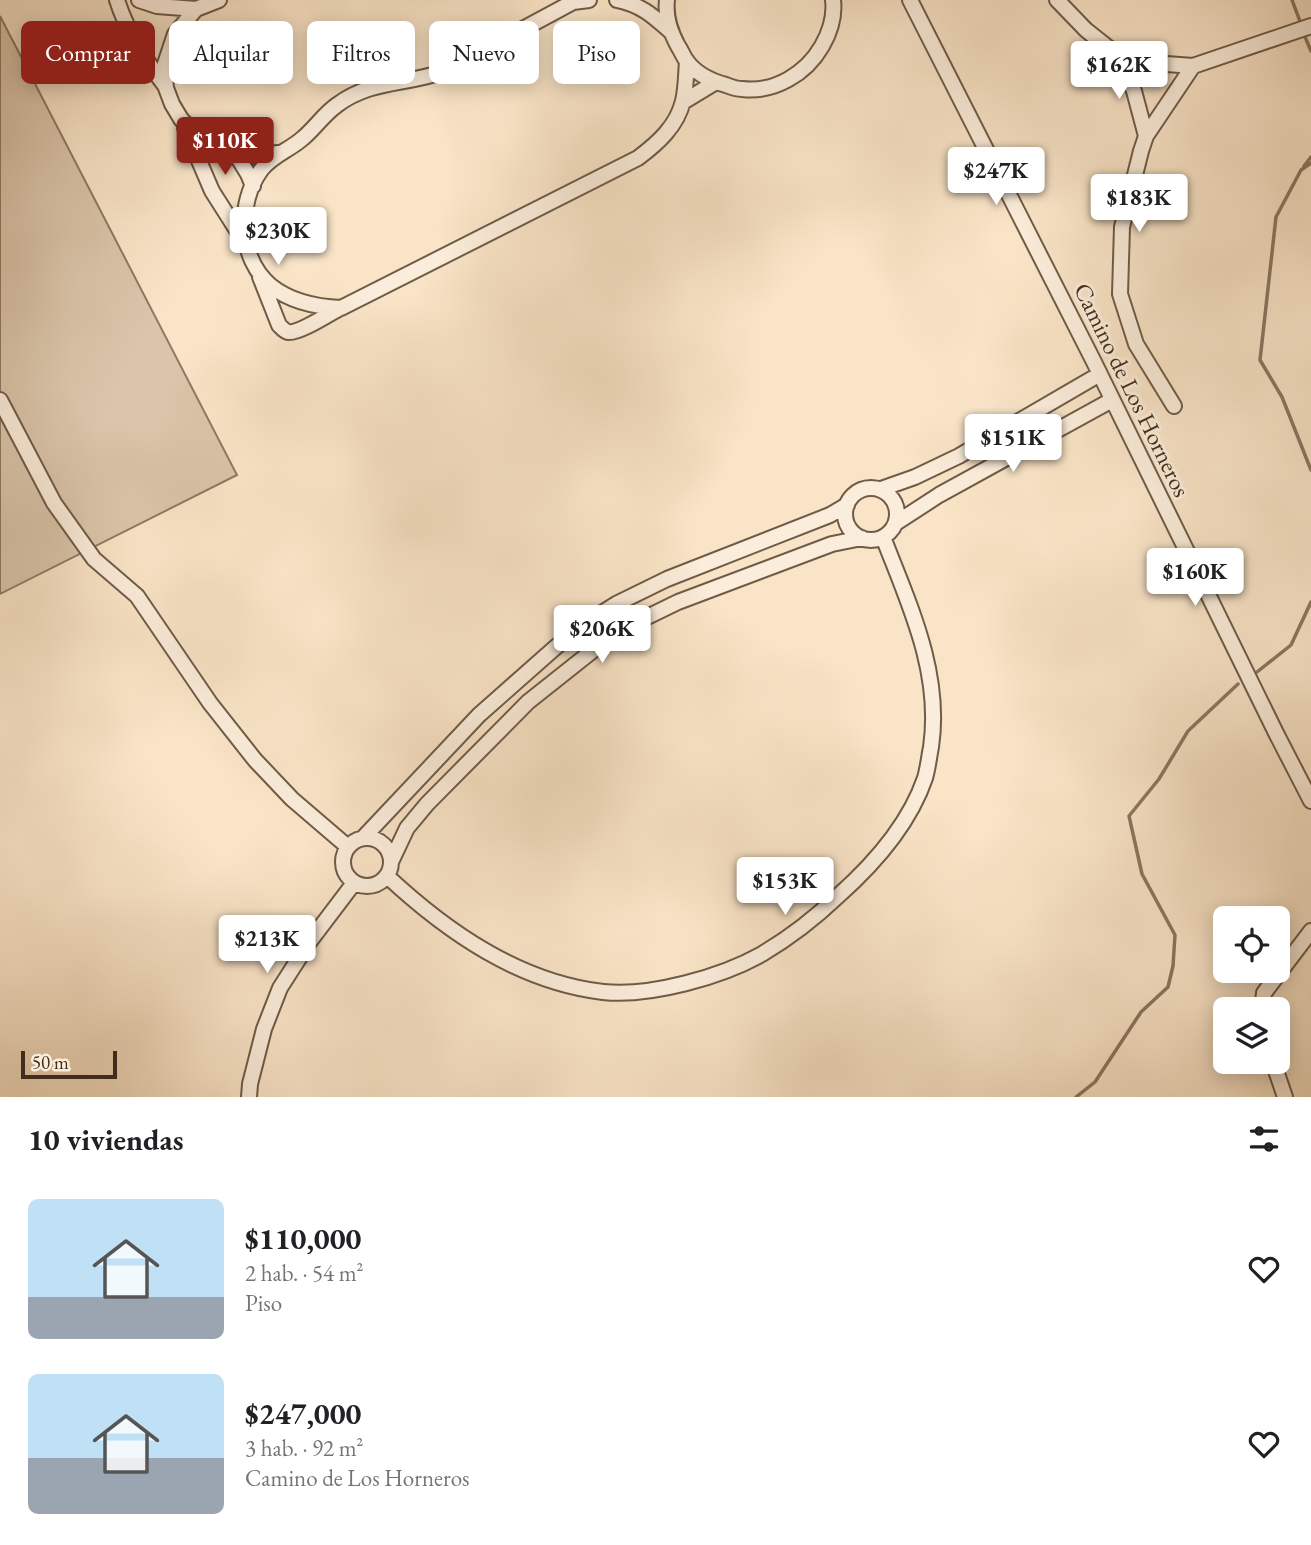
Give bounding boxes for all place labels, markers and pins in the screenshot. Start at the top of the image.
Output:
pin: $162K [1070,42,1168,101]
pin: $110K [176,118,274,177]
pin: $247K [947,148,1045,207]
pin: $183K [1090,174,1188,234]
pin: $230K [229,208,327,267]
pin: $151K [964,414,1062,474]
pin: $160K [1146,548,1244,608]
pin: $206K [553,606,651,665]
pin: $153K [736,858,834,917]
pin: $213K [218,916,316,975]

